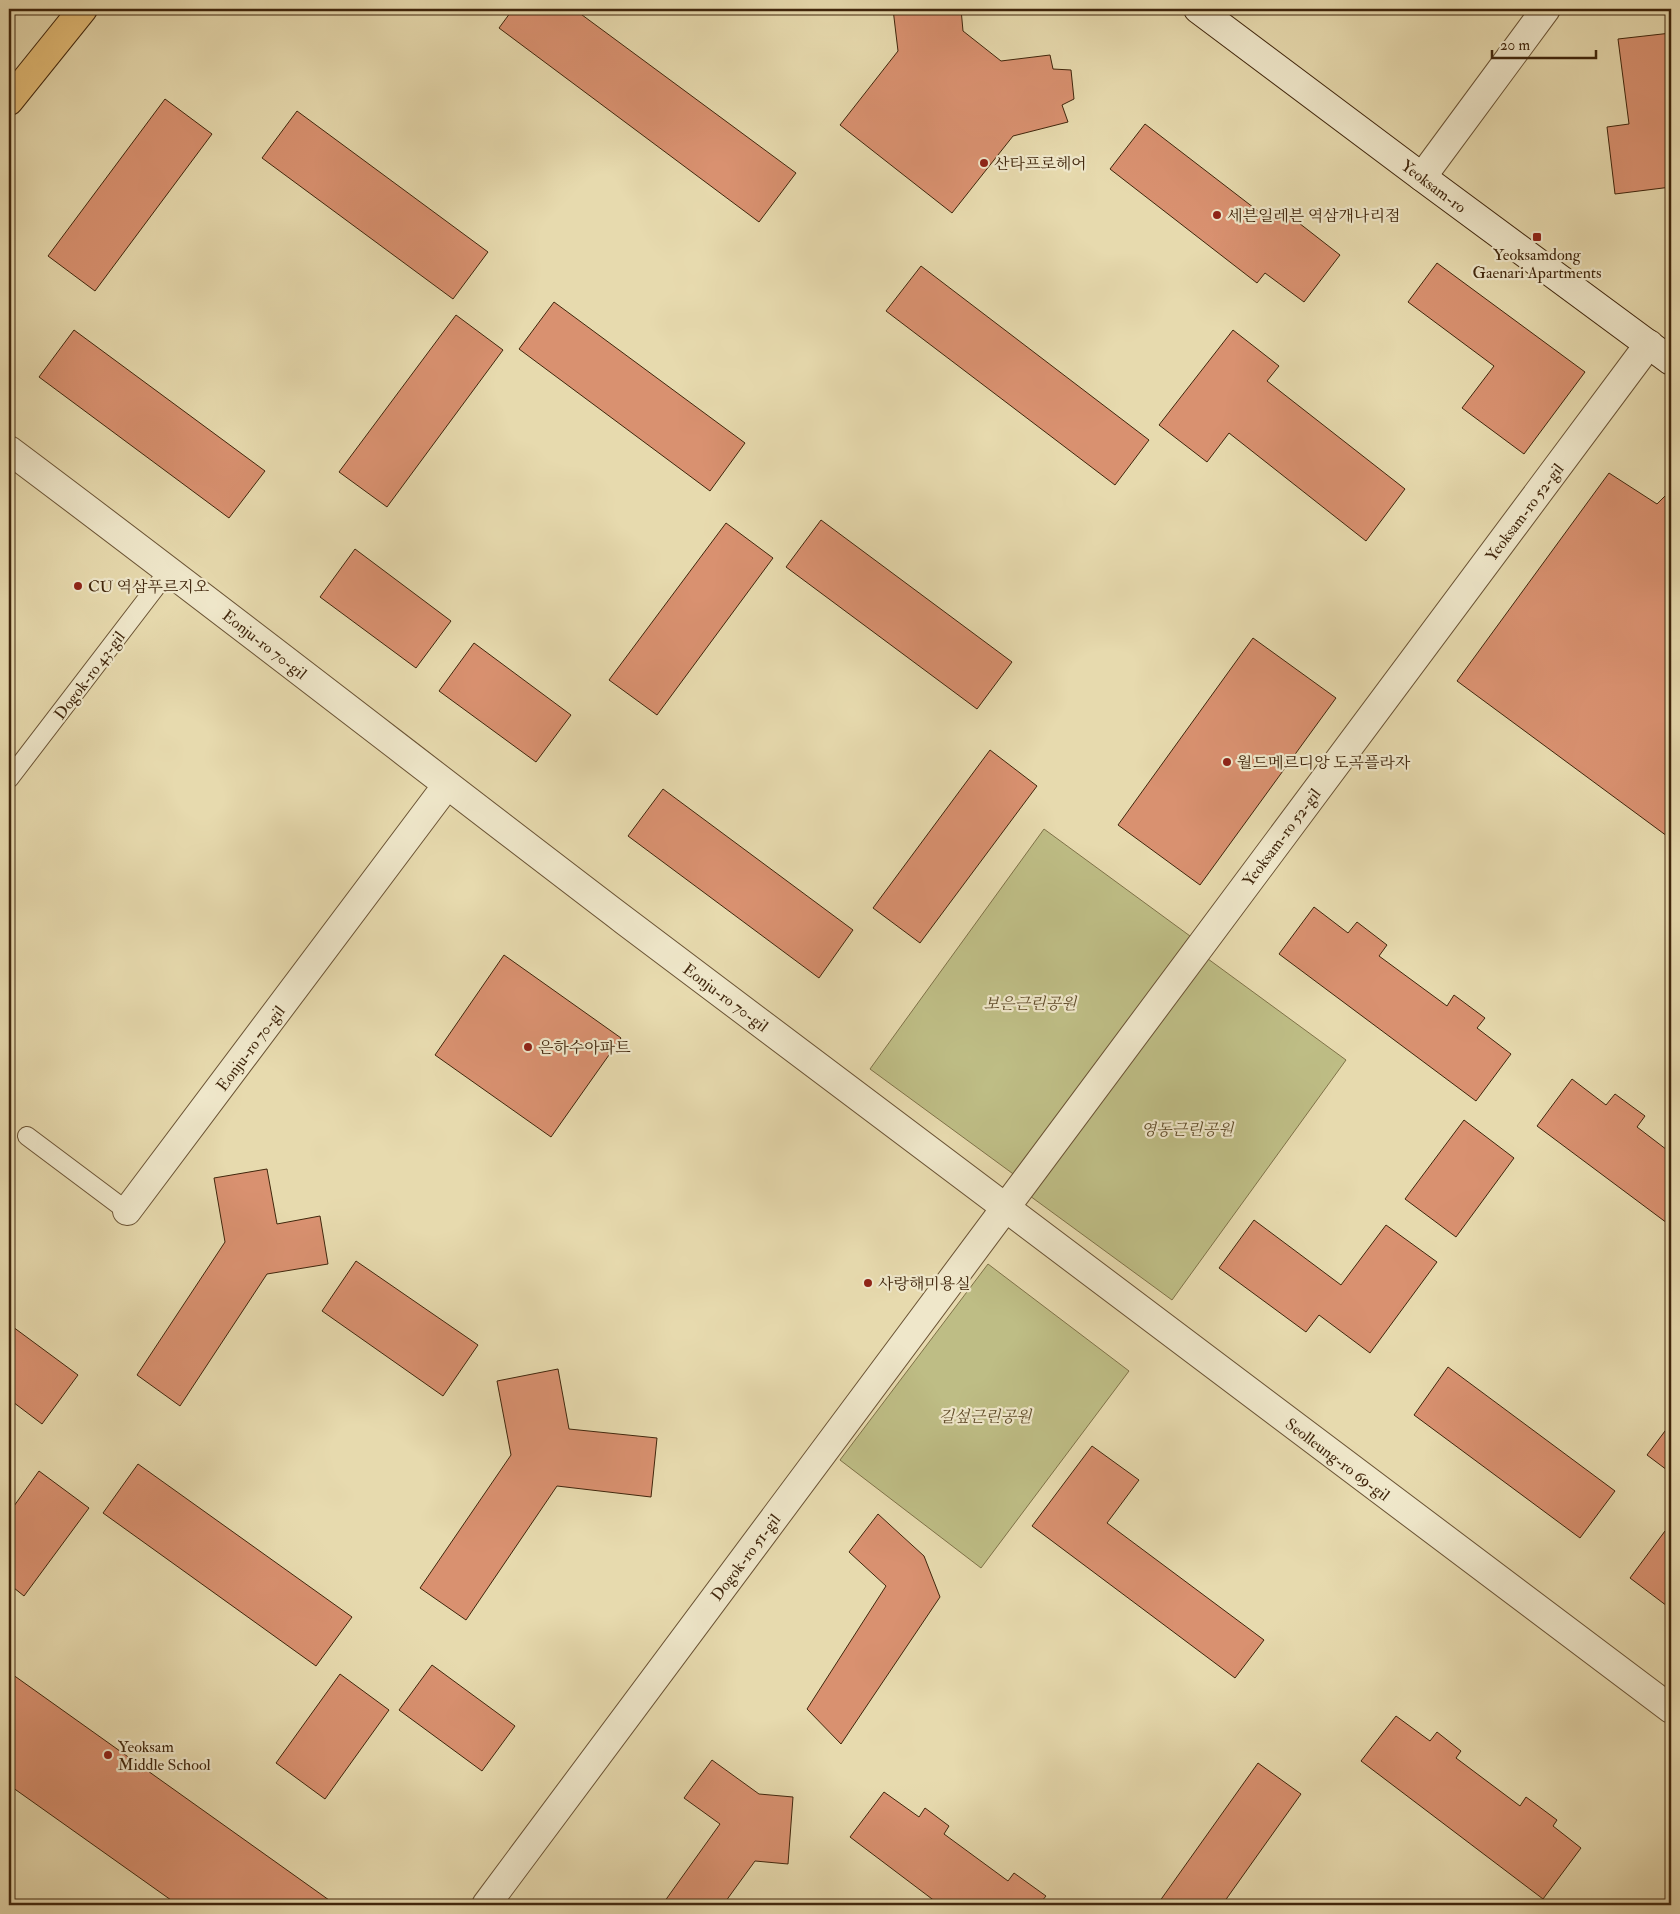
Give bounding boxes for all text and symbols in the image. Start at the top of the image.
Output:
scale bar [1492,28,1596,60]
text: 20 m [1500,36,1530,55]
place label: 산타프로헤어 [994,154,1087,174]
street label: Yeoksam-ro [1397,156,1470,218]
marker: 산타프로헤어 [978,157,990,169]
place label: 세븐일레븐 역삼개나리점 [1227,206,1400,226]
marker: 세븐일레븐 역삼개나리점 [1211,209,1223,221]
marker: Yeoksamdong Gaenari Apartments [1531,231,1543,243]
place label: Yeoksamdong Gaenari Apartments [1473,245,1601,284]
street label: Yeoksam-ro 52-gil [1481,460,1568,566]
place label: CU 역삼푸르지오 [88,577,209,597]
marker: CU 역삼푸르지오 [72,580,84,592]
street label: Eonju-ro 70-gil [218,606,311,684]
street label: Dogok-ro 43-gil [50,627,130,724]
place label: 월드메르디앙 도곡플라자 [1237,753,1411,773]
marker: 월드메르디앙 도곡플라자 [1221,756,1233,768]
street label: Yeoksam-ro 52-gil [1238,785,1325,891]
street label: Eonju-ro 70-gil [679,959,772,1036]
park label: 보은근린공원 [984,994,1078,1014]
street label: Eonju-ro 70-gil [212,1002,289,1095]
place label: 은하수아파트 [538,1038,631,1058]
marker: 은하수아파트 [522,1041,534,1053]
park label: 영동근린공원 [1141,1120,1235,1140]
place label: 사랑해미용실 [878,1274,971,1294]
marker: 사랑해미용실 [862,1277,874,1289]
park label: 길섶근린공원 [939,1407,1033,1427]
street label: Seolleung-ro 69-gil [1281,1414,1394,1506]
street label: Dogok-ro 51-gil [707,1510,785,1605]
place label: Yeoksam Middle School [118,1737,211,1775]
marker: Yeoksam Middle School [102,1749,114,1761]

